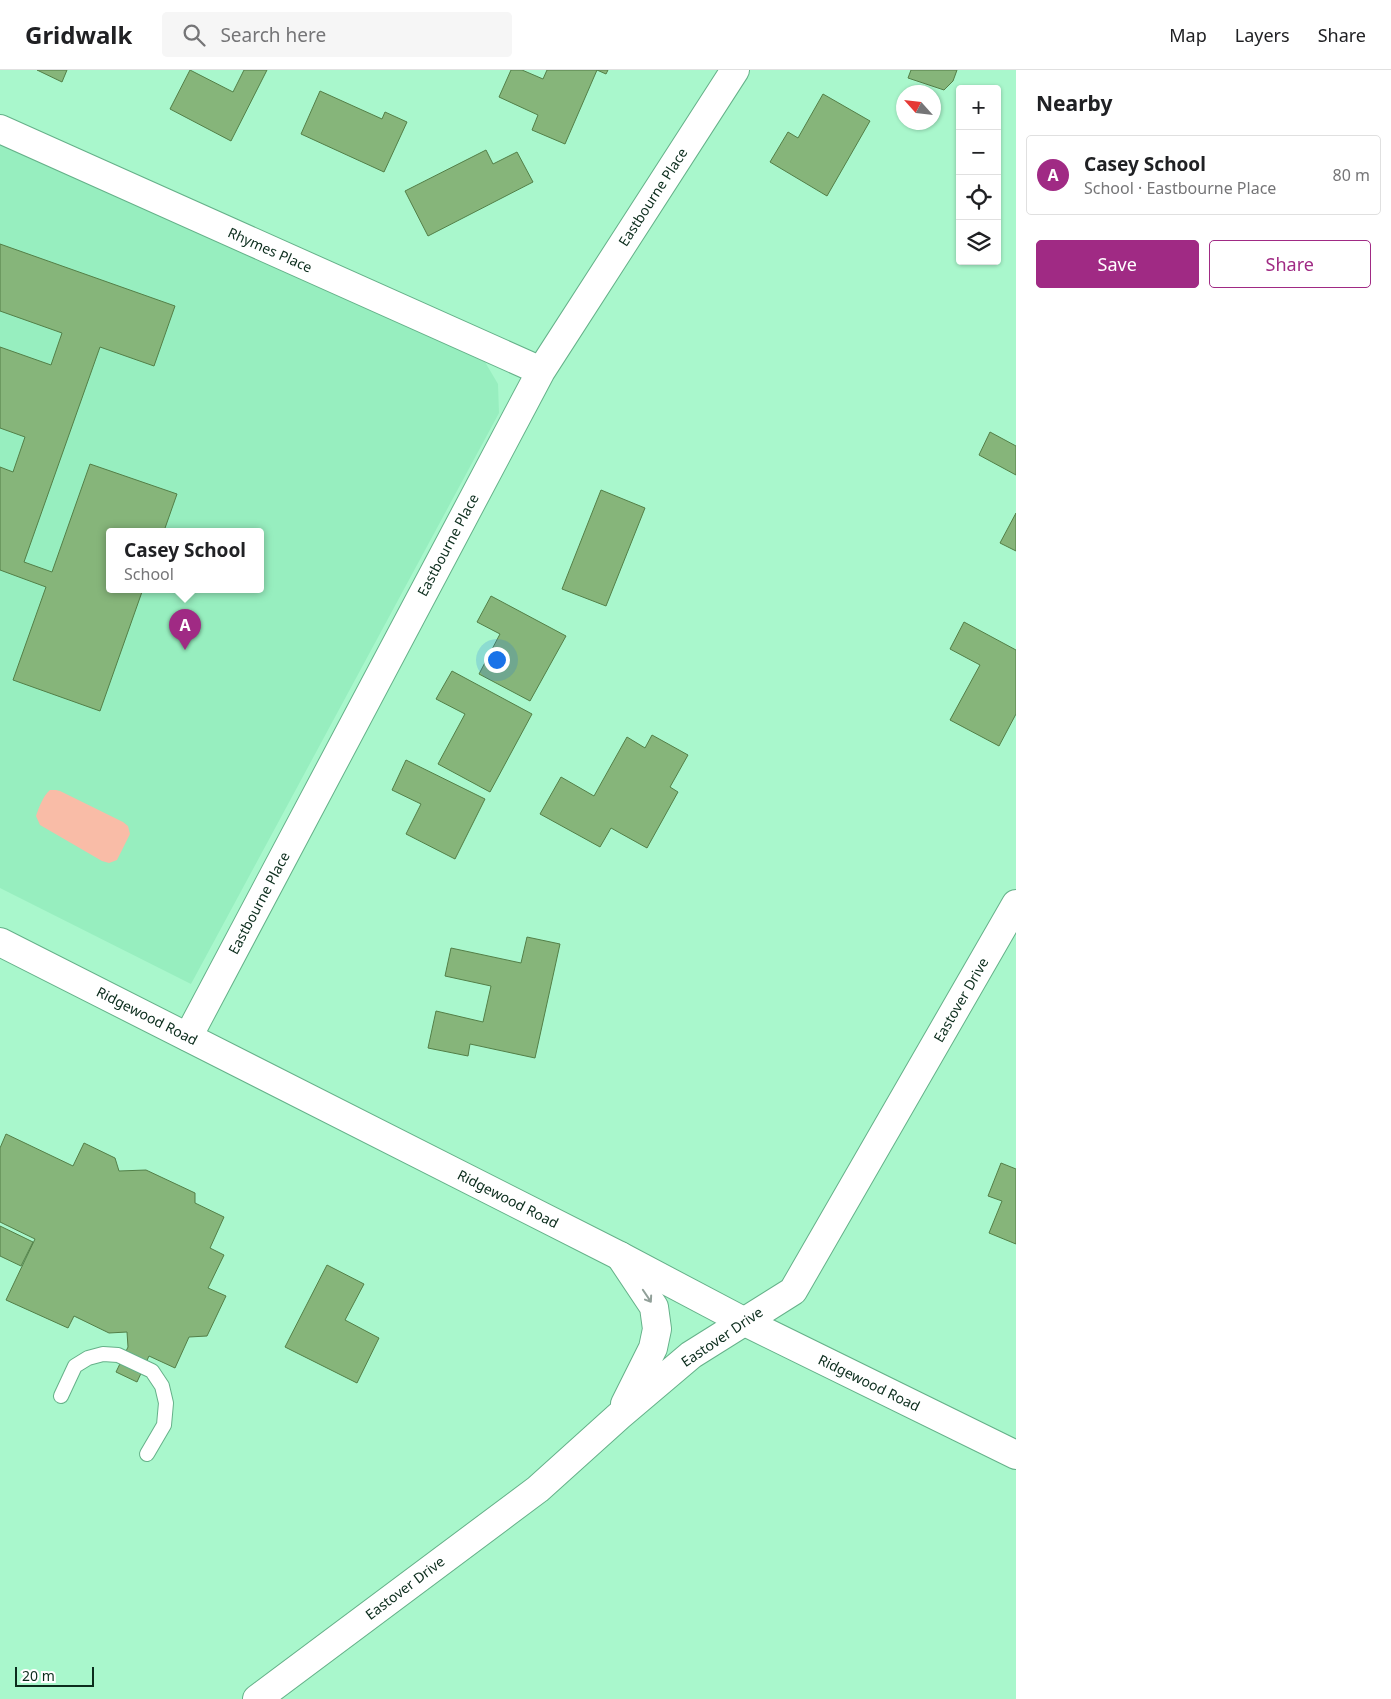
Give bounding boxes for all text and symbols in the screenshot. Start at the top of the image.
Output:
search box [162,12,512,57]
text: Gridwalk [25,18,132,51]
icon: search [180,21,208,49]
text: Search here [220,22,326,48]
text: Map [1169,23,1207,47]
text: Layers [1235,23,1290,47]
text: Share [1318,23,1366,47]
north arrow [896,85,941,130]
map controls [956,85,1001,265]
button: + [956,85,1001,130]
text: Nearby [1036,89,1112,117]
button: − [956,130,1001,175]
street label: Eastbourne Place [614,144,692,250]
text: Casey School [1084,151,1206,177]
text: A [1047,164,1059,186]
text: 80 m [1333,164,1370,186]
button: locate [956,175,1001,220]
text: School · Eastbourne Place [1084,177,1276,199]
button: layers [956,220,1001,265]
street label: Rhymes Place [225,222,315,277]
button: Save [1036,240,1199,288]
button: Share [1209,240,1371,288]
street label: Eastbourne Place [412,490,483,599]
popup [106,528,264,593]
text: Casey School [124,537,246,563]
text: School [124,563,174,585]
pin: A [169,609,201,650]
your location [484,647,510,673]
street label: Eastbourne Place [223,848,294,957]
street label: Eastover Drive [929,954,993,1045]
street label: Ridgewood Road [93,982,201,1049]
street label: Ridgewood Road [454,1165,562,1232]
one-way arrow [642,1289,652,1303]
street label: Eastover Drive [677,1302,766,1371]
street label: Ridgewood Road [815,1350,923,1415]
street label: Eastover Drive [361,1551,448,1624]
scale bar [15,1664,94,1687]
text: 20 m [22,1666,55,1685]

